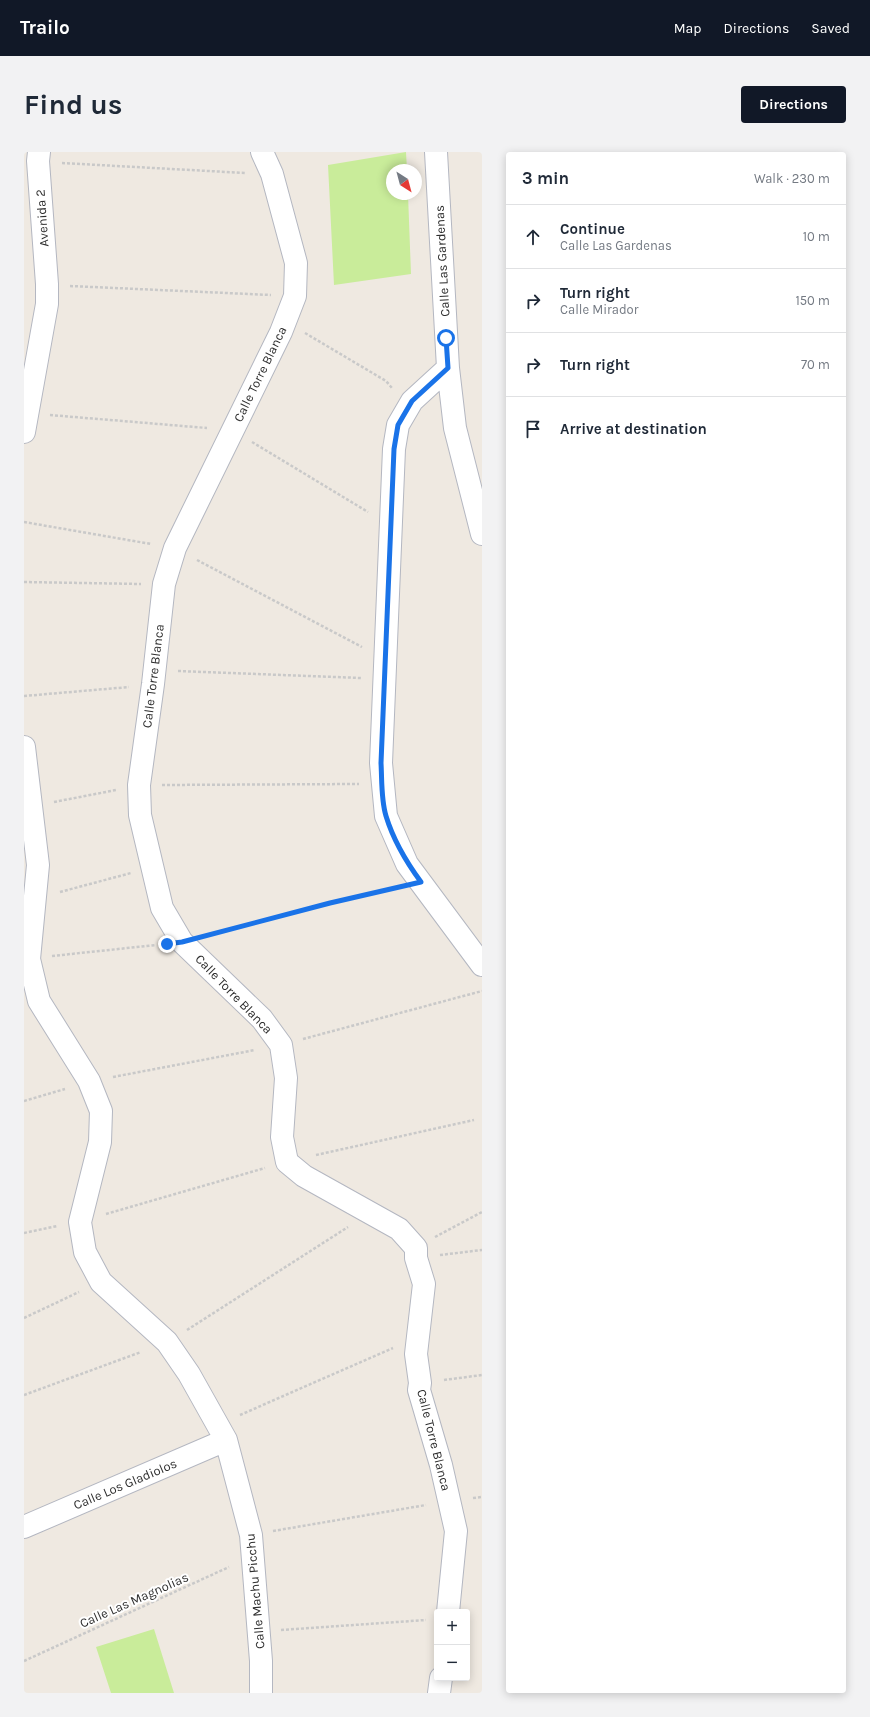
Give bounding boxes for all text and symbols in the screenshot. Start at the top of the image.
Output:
text: Trailo [20,17,70,39]
text: Map [674,20,702,37]
text: Directions [724,20,789,37]
text: Saved [811,20,850,37]
button: Directions [741,86,846,123]
text: Find us [24,88,123,121]
north arrow [386,164,422,200]
text: 3 min [522,168,569,188]
text: Walk · 230 m [754,171,830,186]
street label: Avenida 2 [33,189,51,247]
street label: Calle Las Gardenas [432,205,452,317]
text: Continue [560,220,625,238]
icon: ahead [522,226,544,248]
text: 10 m [803,229,830,244]
text: Calle Las Gardenas [560,238,672,253]
text: Turn right [560,284,630,302]
icon: right [522,290,544,312]
text: 150 m [795,293,830,308]
text: Calle Mirador [560,302,638,317]
street label: Calle Torre Blanca [230,324,290,424]
route start [437,329,455,347]
icon: right [522,354,544,376]
text: Turn right [560,356,630,374]
text: 70 m [801,357,830,372]
icon: arrive [522,418,544,440]
text: Arrive at destination [560,420,707,438]
street label: Calle Torre Blanca [139,623,167,729]
route end [158,935,176,953]
street label: Calle Torre Blanca [192,951,276,1037]
street label: Calle Torre Blanca [414,1387,454,1493]
street label: Calle Los Gladiolos [71,1455,179,1513]
street label: Calle Machu Picchu [242,1533,268,1649]
street label: Calle Las Magnolias [77,1569,191,1631]
map controls [434,1609,470,1681]
button: + [434,1609,470,1645]
button: − [434,1645,470,1681]

